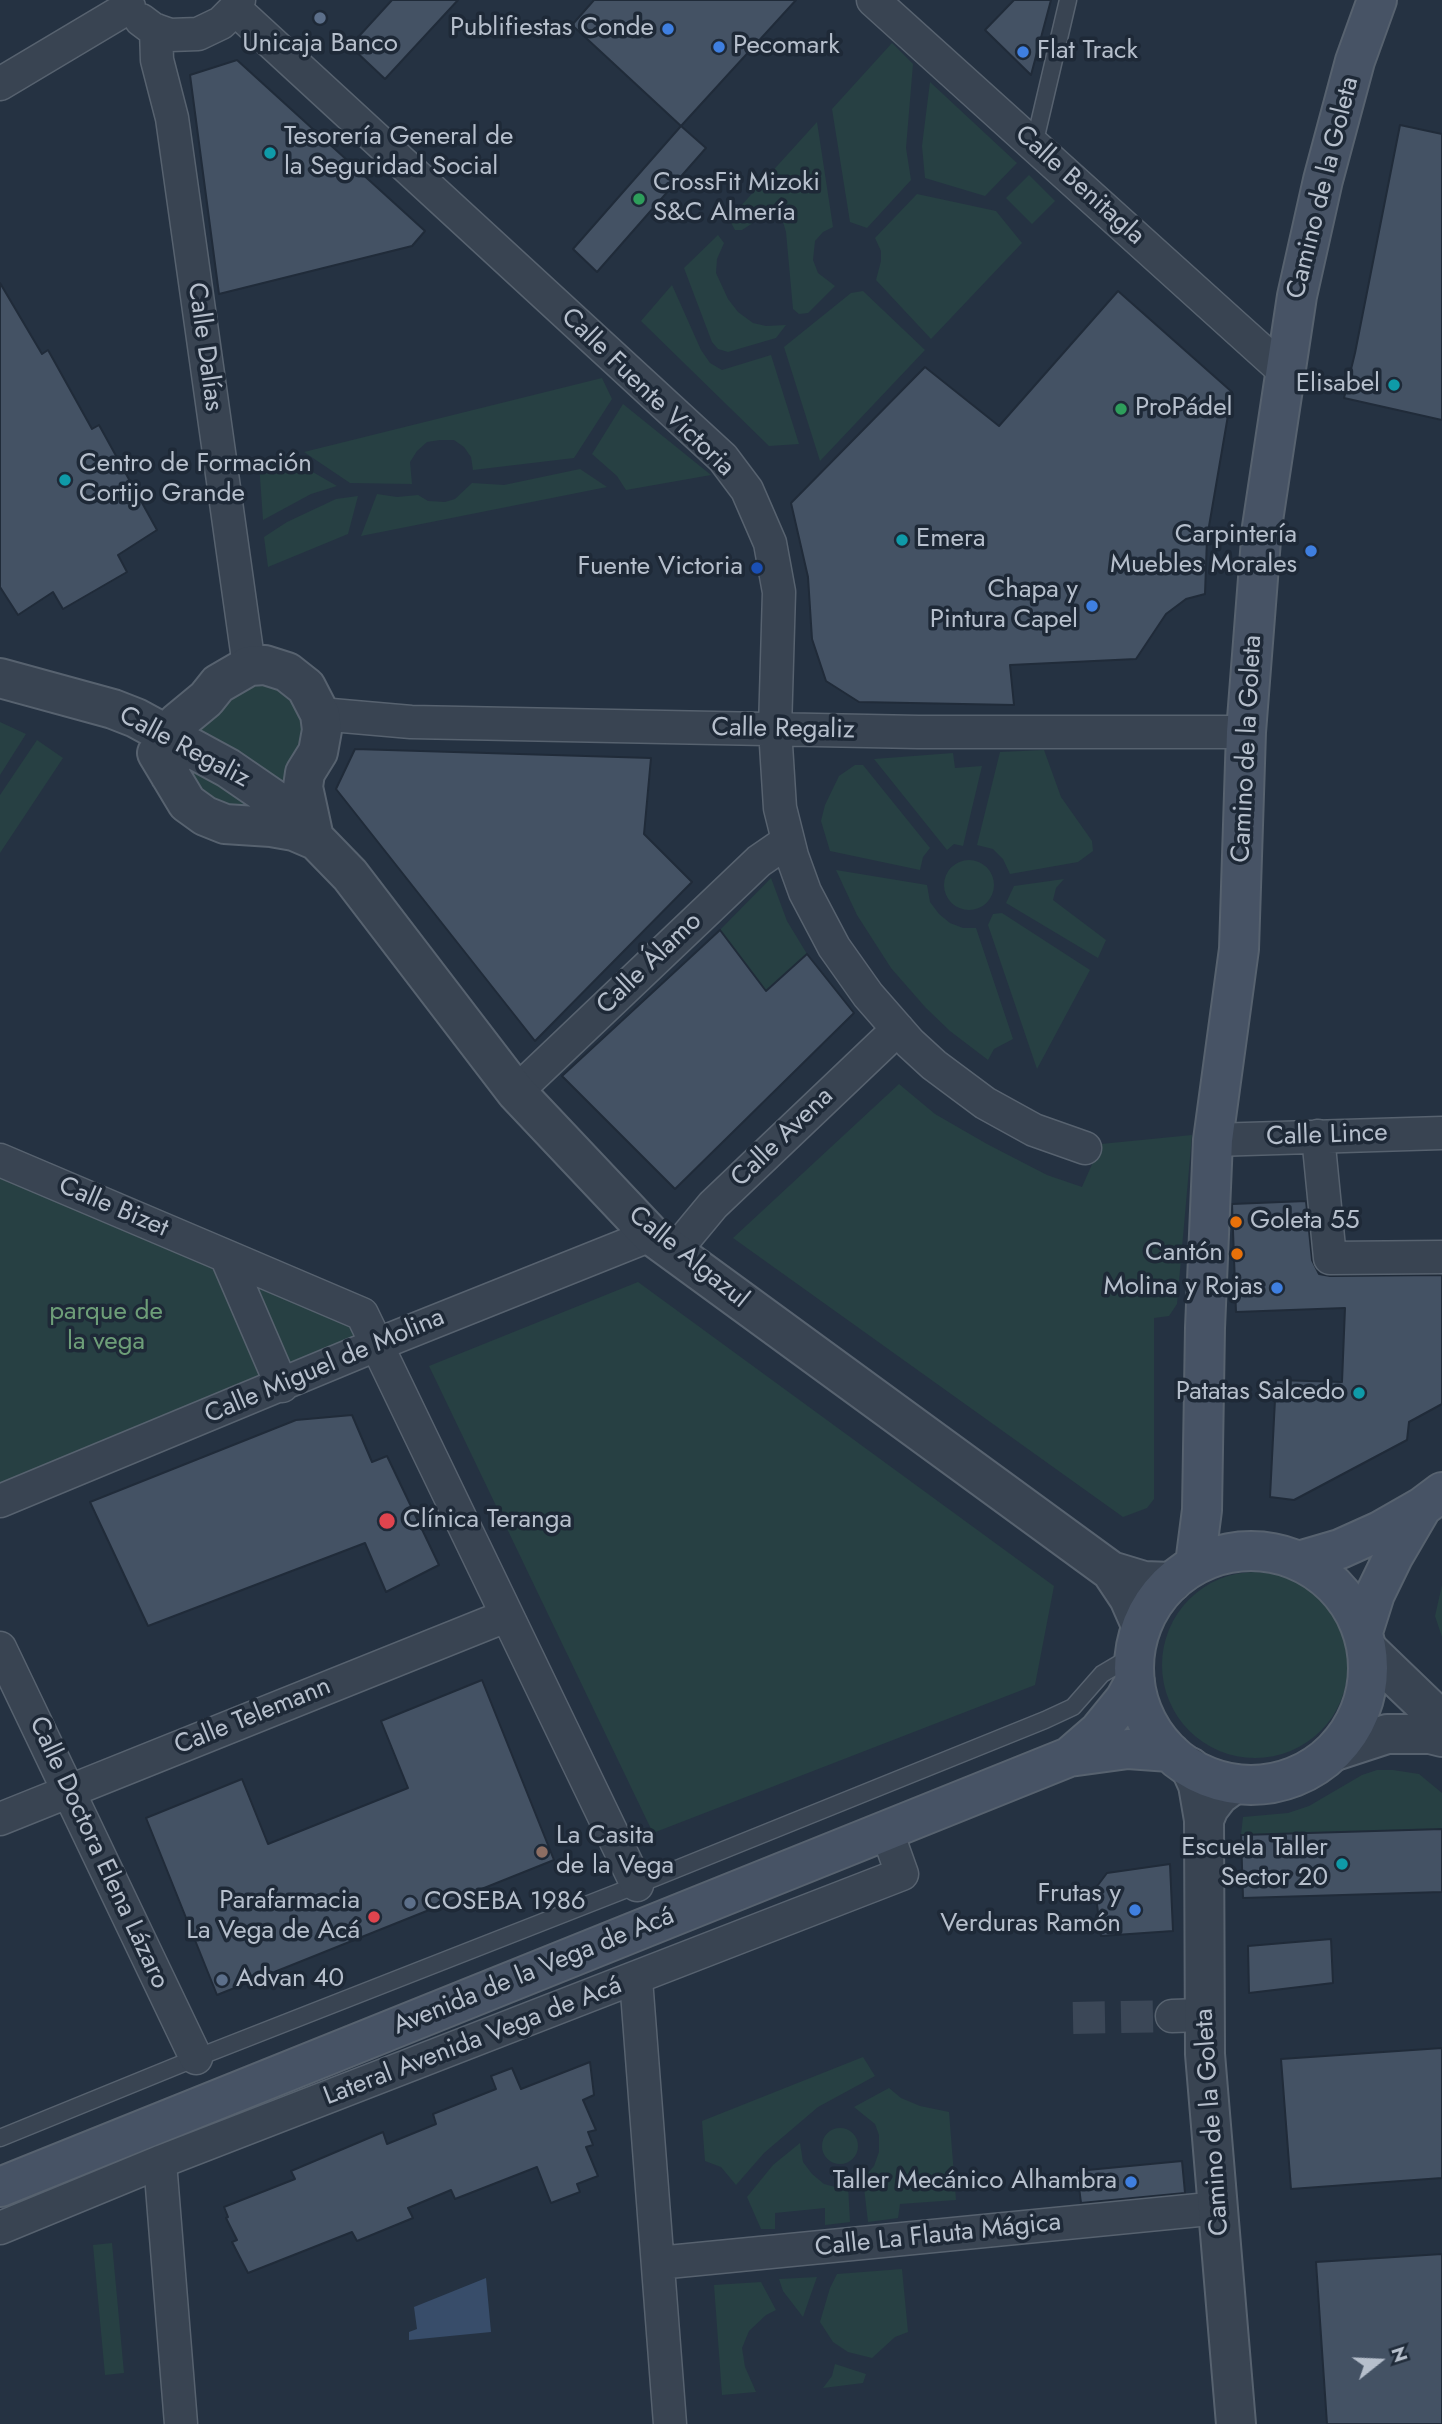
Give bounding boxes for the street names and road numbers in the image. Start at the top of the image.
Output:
street label: Camino de la Goleta [1281,74,1367,302]
street label: Calle Benitagla [1008,120,1150,252]
street label: Calle Dalías [180,281,228,413]
street label: Calle Fuente Victoria [554,302,740,484]
street label: Camino de la Goleta [1226,634,1270,864]
street label: Calle Regaliz [113,701,255,795]
street label: Calle Regaliz [711,713,855,747]
street label: Calle Álamo [591,906,709,1022]
street label: Calle Avena [725,1082,841,1194]
street label: Calle Lince [1266,1118,1388,1154]
street label: Calle Bizet [54,1171,172,1245]
street label: Calle Algazul [622,1200,754,1316]
street label: Calle Miguel de Molina [201,1302,449,1432]
street label: Calle Telemann [170,1671,336,1763]
street label: Calle Doctora Elena Lázaro [21,1712,175,1994]
street label: Avenida de la Vega de Acá [389,1901,679,2043]
street label: Lateral Avenida Vega de Acá [320,1971,626,2113]
street label: Camino de la Goleta [1189,2007,1237,2237]
street label: Calle La Flauta Mágica [813,2208,1063,2264]

